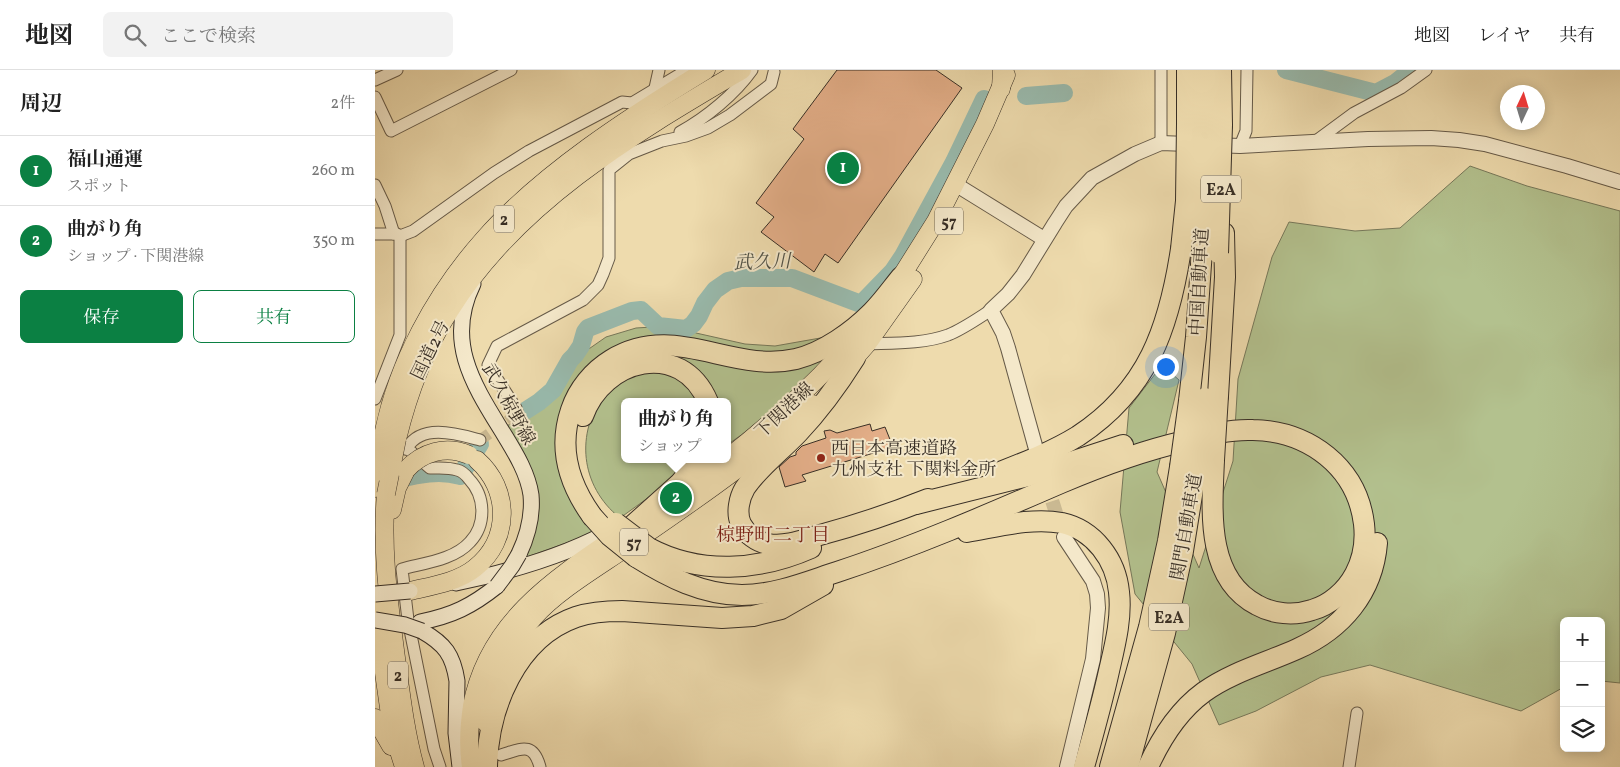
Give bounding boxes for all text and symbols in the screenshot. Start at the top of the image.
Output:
search box [103,12,453,57]
text: 地図 [25,20,73,54]
icon: search [121,21,149,49]
text: ここで検索 [161,24,256,50]
text: 地図 [1414,24,1450,49]
text: レイヤ [1478,24,1531,49]
text: 共有 [1559,24,1595,49]
north arrow [1500,85,1545,130]
text: 周辺 [20,90,62,119]
text: 2件 [330,93,355,115]
text: 福山通運 [67,147,143,173]
pin: 1 [827,149,859,187]
text: 1 [33,160,39,182]
text: 260 m [311,160,355,182]
text: スポット [67,176,131,198]
road number: E2A [1201,176,1241,202]
road number: 2 [494,206,514,232]
road number: 57 [935,208,963,234]
text: 曲がり角 [67,217,143,243]
street label: 中国自動車道 [1185,227,1216,337]
text: 2 [32,230,40,252]
text: 350 m [312,230,355,252]
text: ショップ · 下関港線 [67,246,204,268]
water label: 武久川 [733,249,793,277]
button: 保存 [20,290,183,343]
button: 共有 [193,290,355,343]
street label: 国道2号 [406,317,457,385]
your location [1153,354,1179,380]
street label: 武久椋野線 [475,359,540,450]
street label: 下関港線 [750,377,820,445]
popup [621,398,731,463]
text: 曲がり角 [638,407,714,433]
text: ショップ [638,436,702,458]
place label: 西日本高速道路 九州支社 下関料金所 [831,437,997,483]
marker: 西日本高速道路 九州支社 下関料金所 [815,452,827,464]
street label: 関門自動車道 [1166,472,1209,583]
pin: 2 [660,479,692,517]
district label: 椋野町二丁目 [716,523,830,549]
road number: 57 [620,528,648,556]
road number: E2A [1149,604,1189,630]
map controls [1560,617,1605,752]
button: + [1560,617,1605,662]
road number: 2 [388,662,408,688]
button: − [1560,662,1605,707]
button: layers [1560,707,1605,752]

